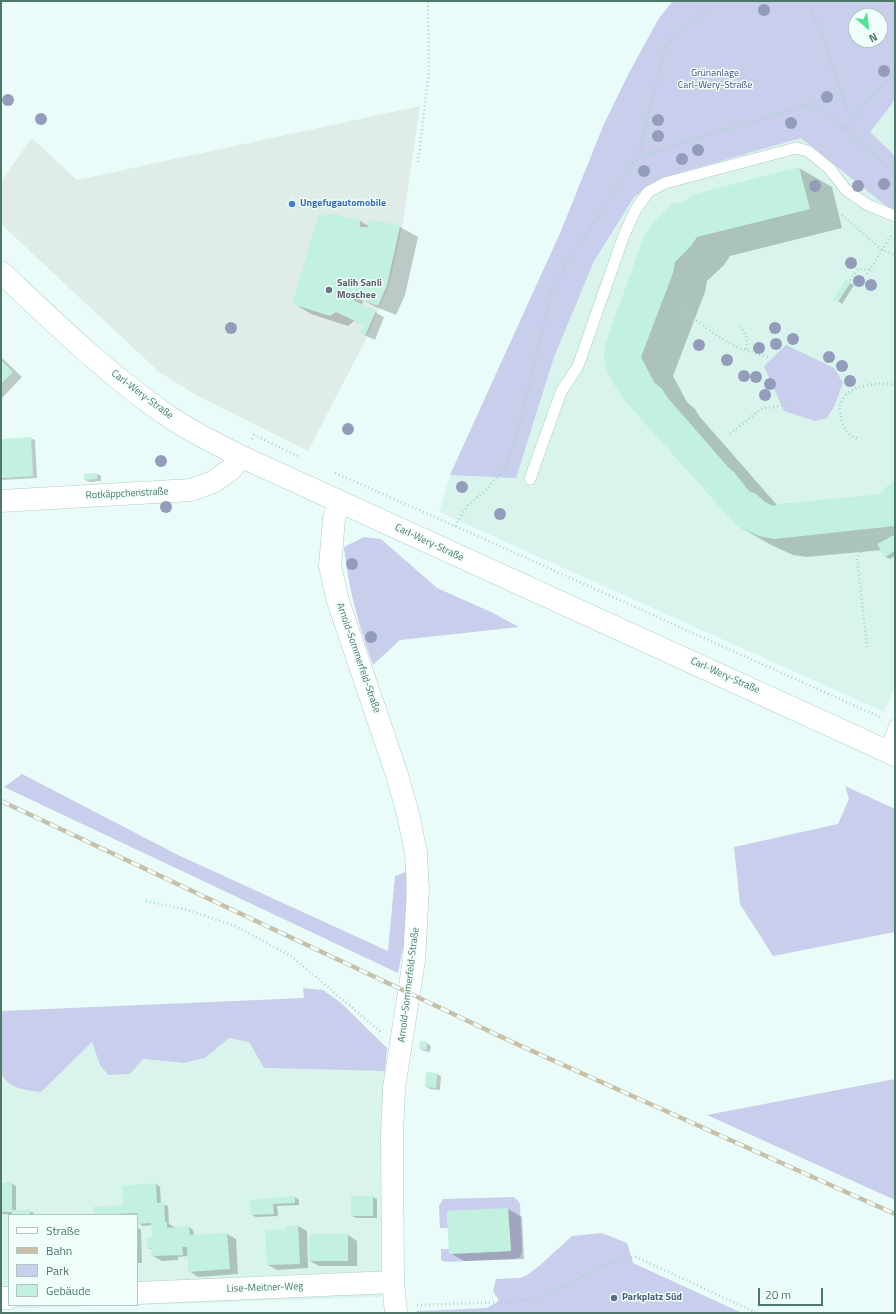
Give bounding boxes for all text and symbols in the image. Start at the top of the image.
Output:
north arrow [848,8,888,48]
text: N [866,29,880,47]
park label: Grünanlage Carl-Wery-Straße [678,68,752,92]
place label: Ungefugautomobile [300,198,386,210]
marker: Ungefugautomobile [287,199,297,209]
place label: Salih Sanli Moschee [337,278,382,302]
marker: Salih Sanli Moschee [324,285,334,295]
street label: Carl-Wery-Straße [109,368,175,422]
street label: Rotkäppchenstraße [85,486,169,502]
street label: Carl-Wery-Straße [393,522,465,564]
street label: Arnold-Sommerfeld-Straße [333,601,383,715]
street label: Carl-Wery-Straße [689,655,761,697]
street label: Arnold-Sommerfeld-Straße [396,927,422,1043]
legend [8,1214,138,1306]
text: Straße [46,1221,80,1240]
text: Bahn [46,1241,72,1260]
text: Park [46,1261,69,1280]
scale bar [760,1280,825,1306]
text: Gebäude [46,1281,91,1300]
street label: Lise-Meitner-Weg [227,1281,303,1295]
text: 20 m [765,1285,791,1304]
place label: Parkplatz Süd [622,1292,682,1304]
marker: Parkplatz Süd [609,1293,619,1303]

